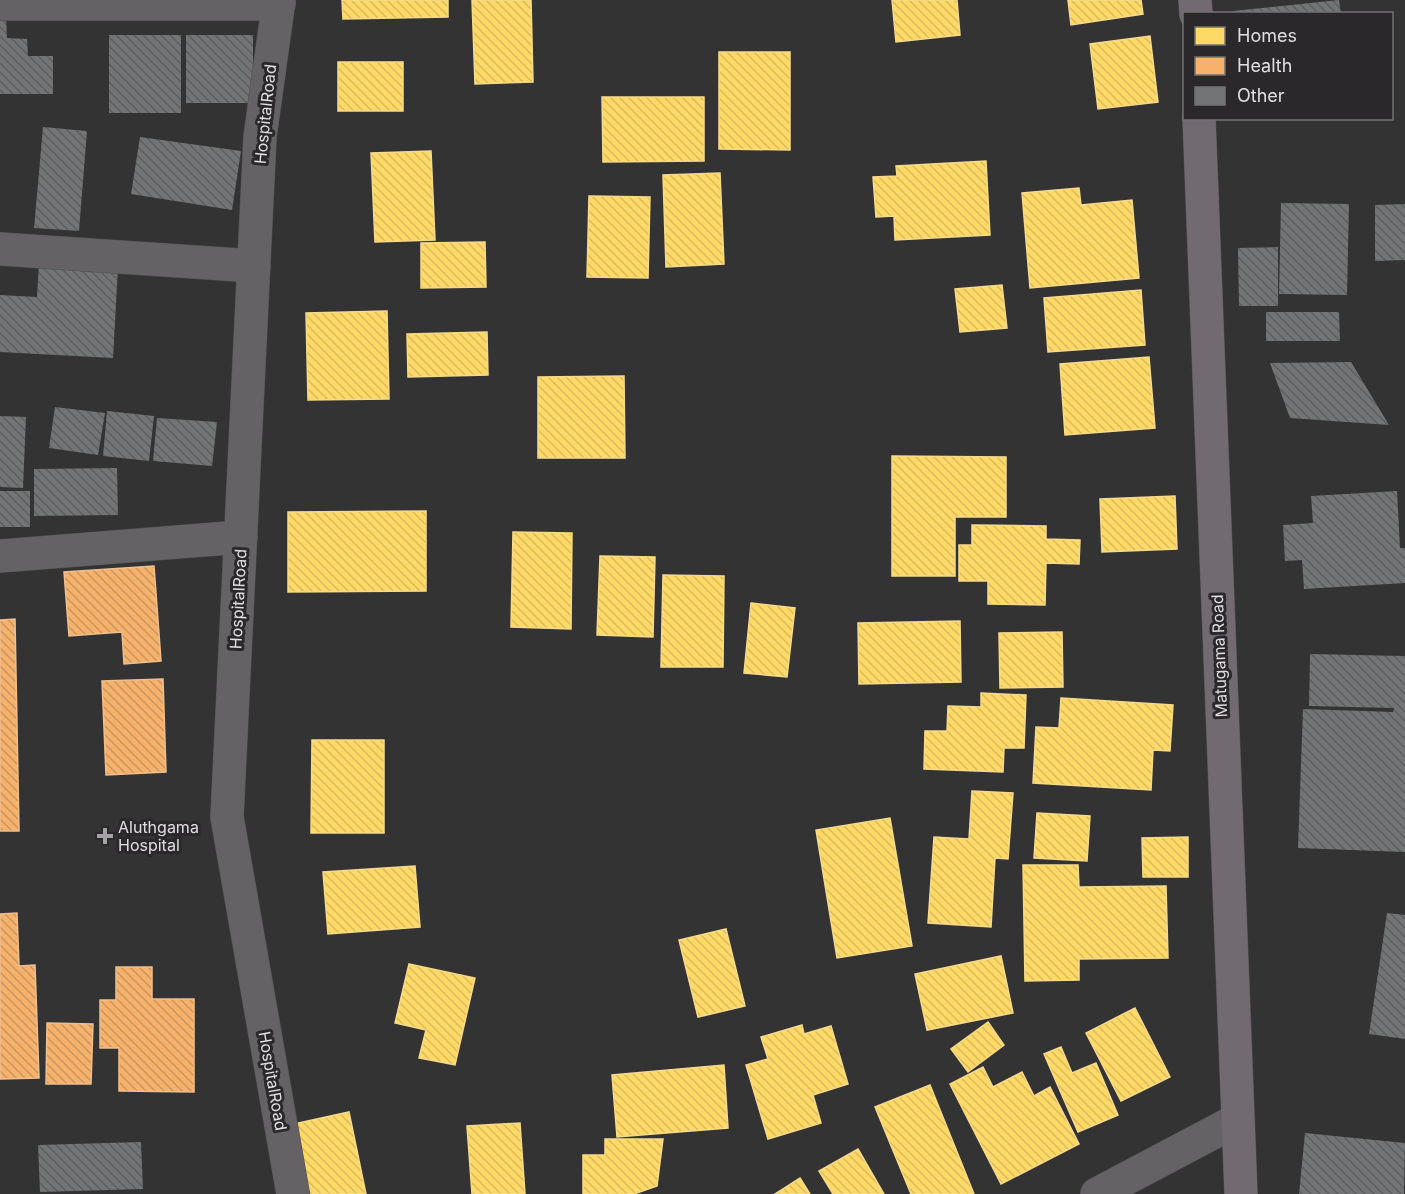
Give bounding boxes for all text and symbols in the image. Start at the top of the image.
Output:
legend [1183,12,1393,120]
text: Homes [1237,25,1297,46]
text: Health [1237,55,1292,76]
street label: HospitalRoad [250,63,280,165]
text: Other [1237,85,1285,106]
street label: HospitalRoad [225,548,251,650]
street label: Matugama Road [1207,594,1231,718]
place label: Aluthgama Hospital [118,817,199,855]
marker: Aluthgama Hospital [96,827,114,845]
street label: HospitalRoad [254,1030,292,1132]

